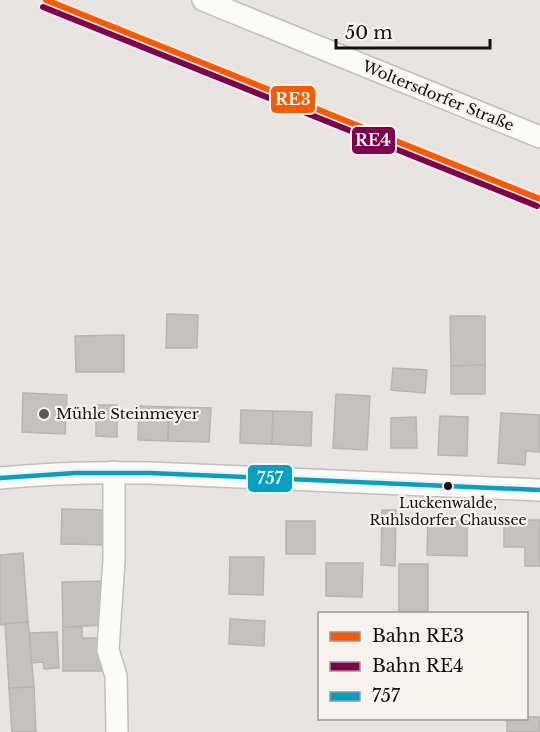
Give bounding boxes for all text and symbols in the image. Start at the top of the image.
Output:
scale bar [336,12,490,50]
text: 50 m [345,22,393,44]
street label: Woltersdorfer Straße [359,56,517,135]
line badge: RE3 [270,85,316,114]
text: RE3 [275,89,311,109]
line badge: RE4 [351,126,396,155]
text: RE4 [355,130,391,150]
place label: Mühle Steinmeyer [56,404,200,423]
marker: Mühle Steinmeyer [37,407,51,421]
line badge: 757 [247,464,293,493]
text: 757 [257,468,284,488]
marker: Luckenwalde, Ruhlsdorfer Chaussee [442,480,454,492]
place label: Luckenwalde, Ruhlsdorfer Chaussee [370,494,526,529]
legend [318,612,528,720]
text: Bahn RE3 [372,625,464,647]
text: Bahn RE4 [372,655,464,677]
text: 757 [372,685,401,707]

